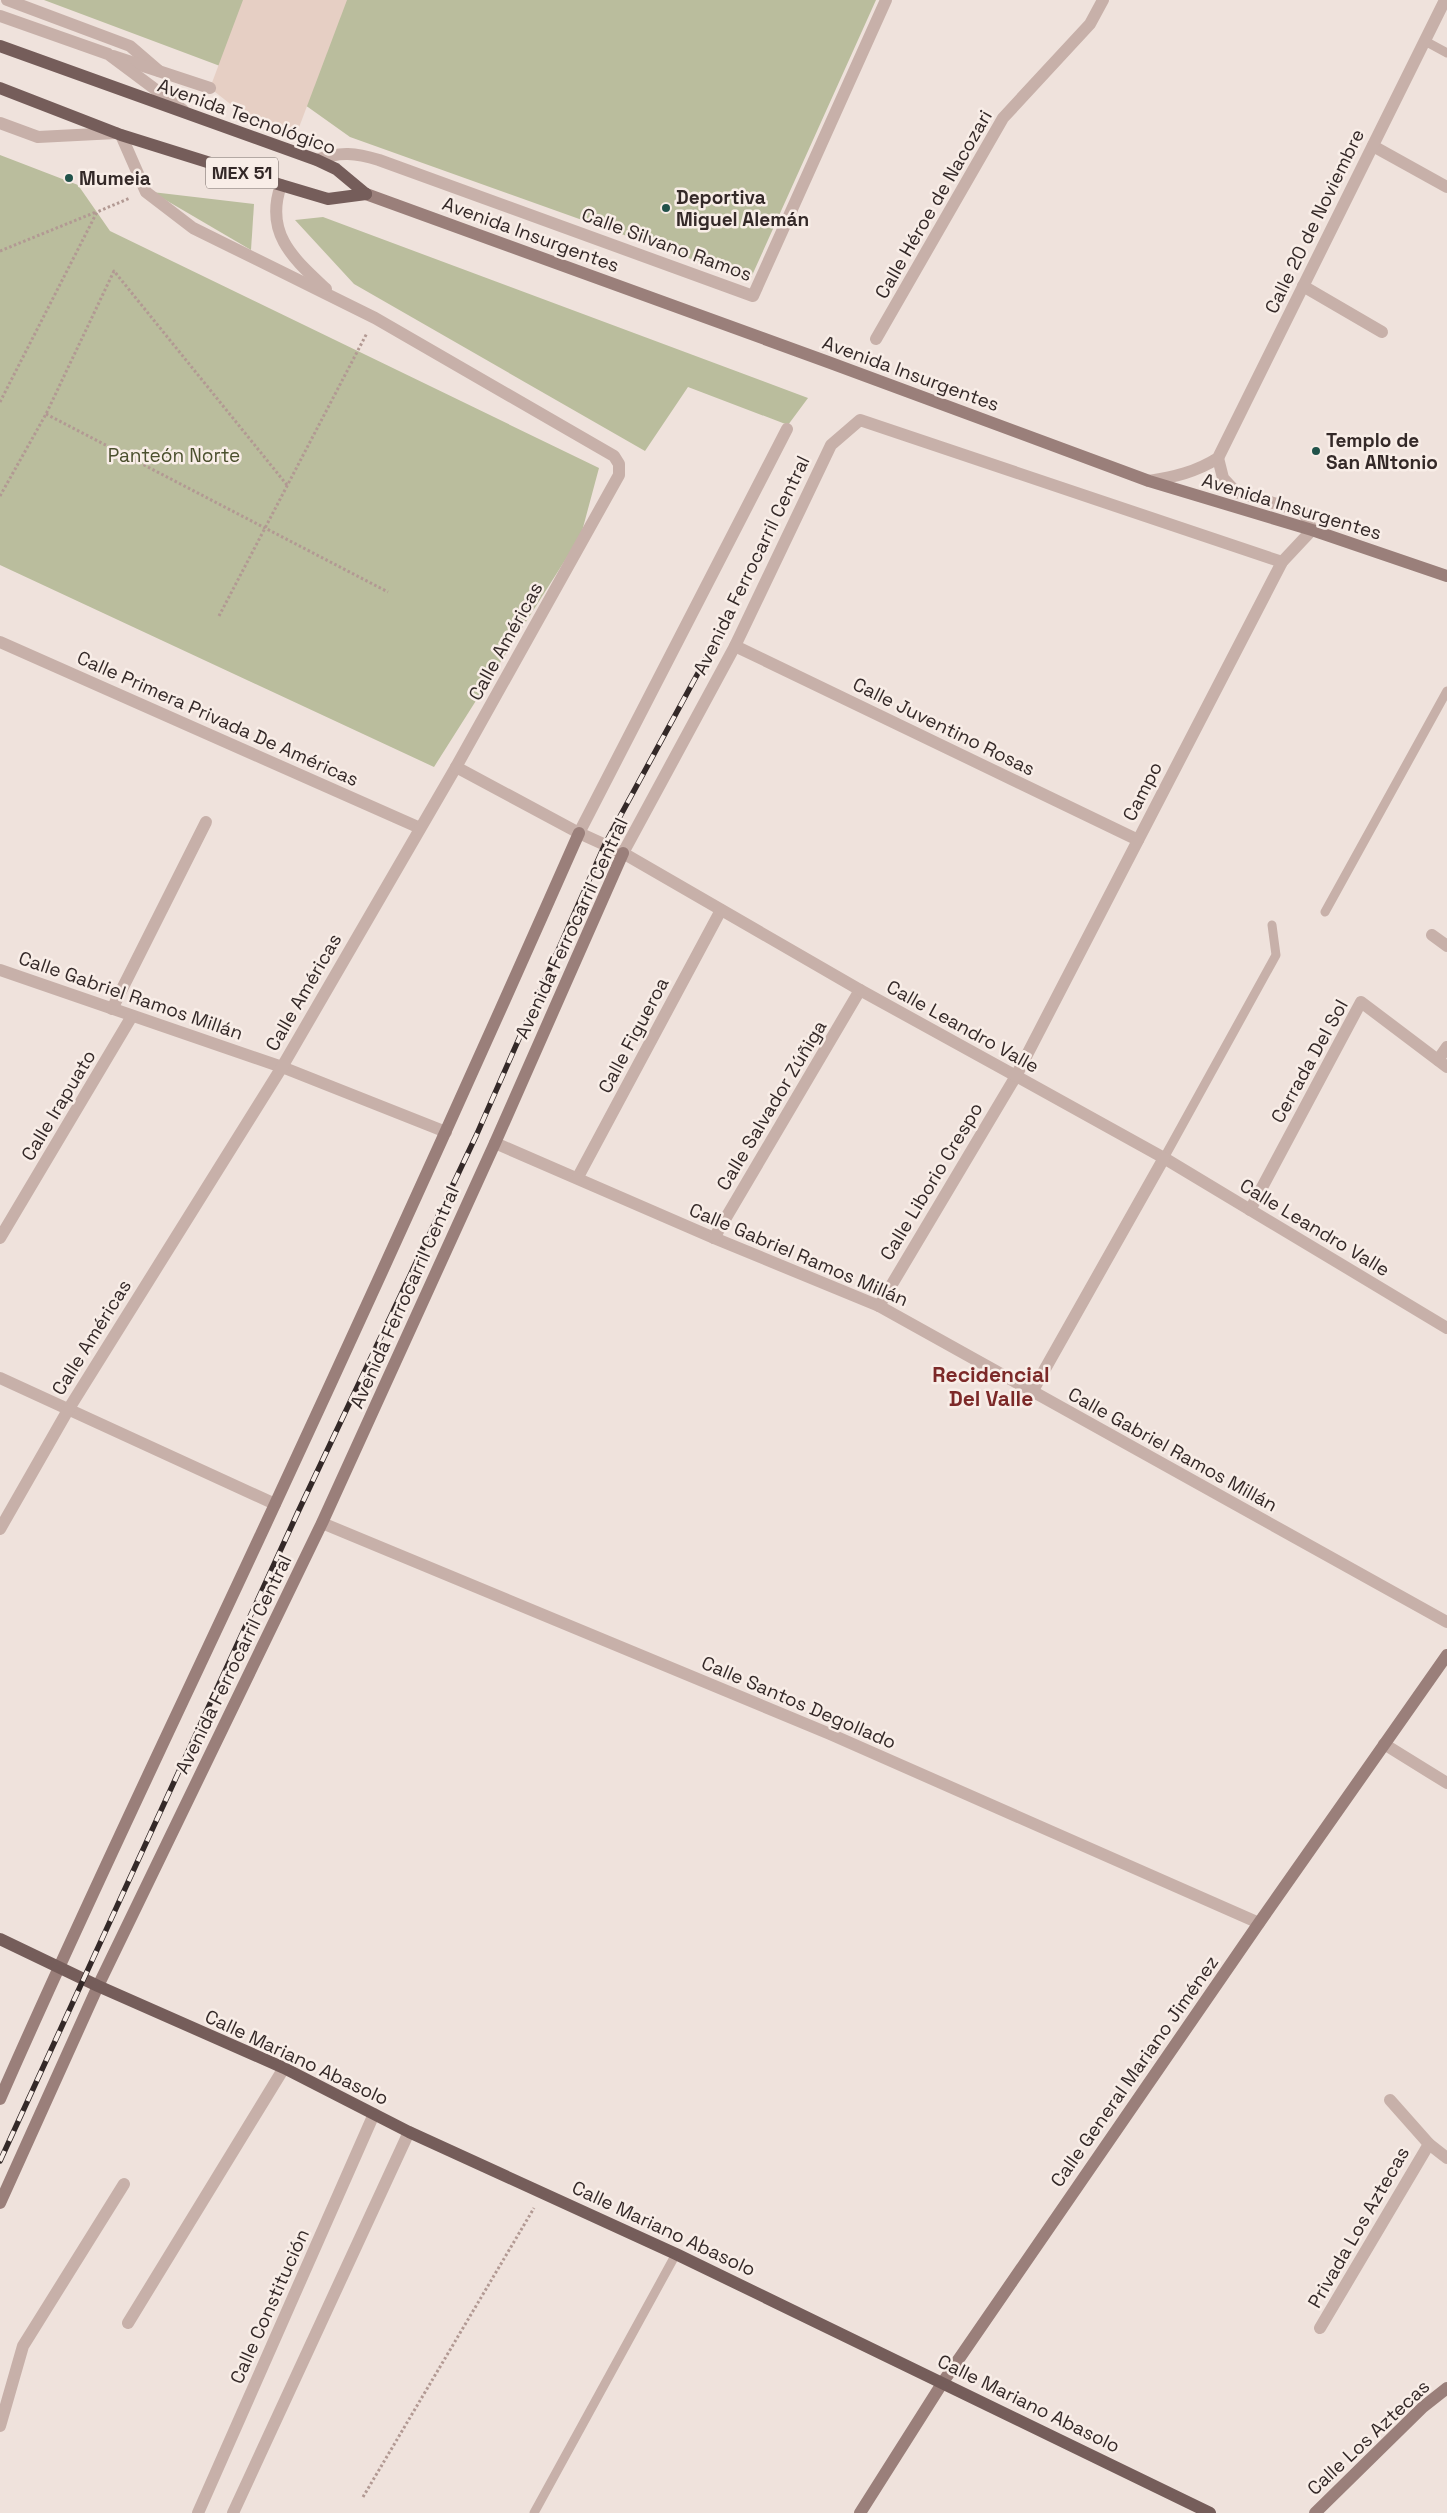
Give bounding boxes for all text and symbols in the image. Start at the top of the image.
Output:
street label: Avenida Tecnológico [154,73,340,160]
street label: Calle Héroe de Nacozari [869,105,998,303]
street label: Calle 20 de Noviembre [1259,125,1370,318]
road number: MEX 51 [206,158,278,188]
place label: Mumeia [79,166,151,191]
marker: Mumeia [63,172,75,184]
place label: Deportiva Miguel Alemán [676,185,809,232]
street label: Avenida Insurgentes [439,191,623,278]
street label: Calle Silvano Ramos [578,202,756,287]
marker: Deportiva Miguel Alemán [660,202,672,214]
street label: Avenida Insurgentes [819,330,1003,417]
place label: Templo de San ANtonio [1326,428,1438,475]
park label: Panteón Norte [108,443,240,468]
marker: Templo de San ANtonio [1310,445,1322,457]
street label: Avenida Ferrocarril Central [687,451,816,679]
street label: Avenida Insurgentes [1199,467,1385,546]
street label: Calle Américas [463,577,548,705]
street label: Calle Primera Privada De Américas [73,645,363,792]
street label: Calle Juventino Rosas [849,671,1039,781]
street label: Campo [1117,757,1168,825]
street label: Avenida Ferrocarril Central [509,814,634,1043]
street label: Calle Américas [260,929,347,1056]
street label: Calle Gabriel Ramos Millán [15,945,246,1046]
street label: Calle Figueroa [592,973,675,1098]
street label: Calle Leandro Valle [882,974,1043,1079]
street label: Cerrada Del Sol [1265,995,1354,1127]
street label: Calle Salvador Zúñiga [711,1015,832,1195]
street label: Calle Irapuato [15,1045,101,1165]
street label: Calle Liborio Crespo [874,1098,989,1265]
street label: Calle Leandro Valle [1235,1173,1394,1282]
street label: Avenida Ferrocarril Central [344,1182,465,1412]
street label: Calle Gabriel Ramos Millán [685,1197,912,1312]
street label: Calle Américas [46,1275,137,1400]
district label: Recidencial Del Valle [932,1361,1050,1412]
street label: Calle Gabriel Ramos Millán [1064,1381,1282,1518]
street label: Avenida Ferrocarril Central [169,1550,298,1778]
street label: Calle Santos Degollado [698,1650,900,1755]
street label: Calle General Mariano Jiménez [1045,1951,1224,2192]
street label: Calle Mariano Abasolo [201,2004,393,2111]
street label: Privada Los Aztecas [1302,2142,1415,2312]
street label: Calle Mariano Abasolo [568,2175,760,2282]
street label: Calle Constitución [224,2225,315,2388]
street label: Calle Mariano Abasolo [933,2348,1124,2459]
street label: Calle Los Aztecas [1302,2374,1435,2501]

